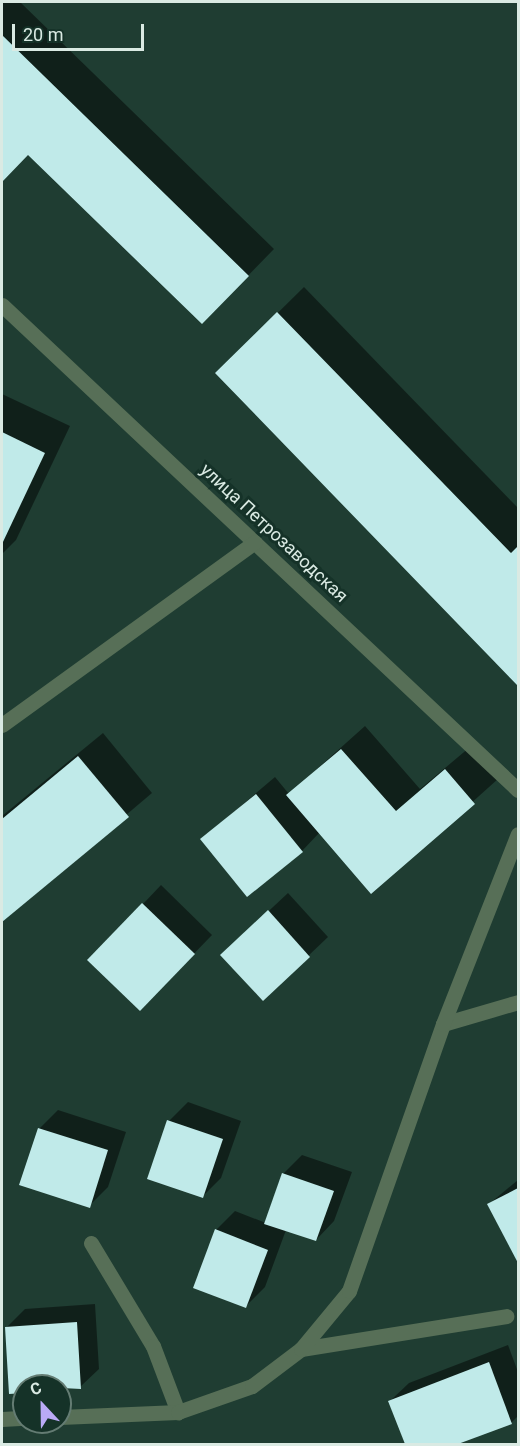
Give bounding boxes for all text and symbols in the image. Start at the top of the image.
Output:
scale bar [15,12,147,50]
text: 20 m [23,24,63,45]
street label: улица Петрозаводская [196,459,352,607]
north arrow [12,1374,72,1434]
text: С [27,1378,44,1399]

